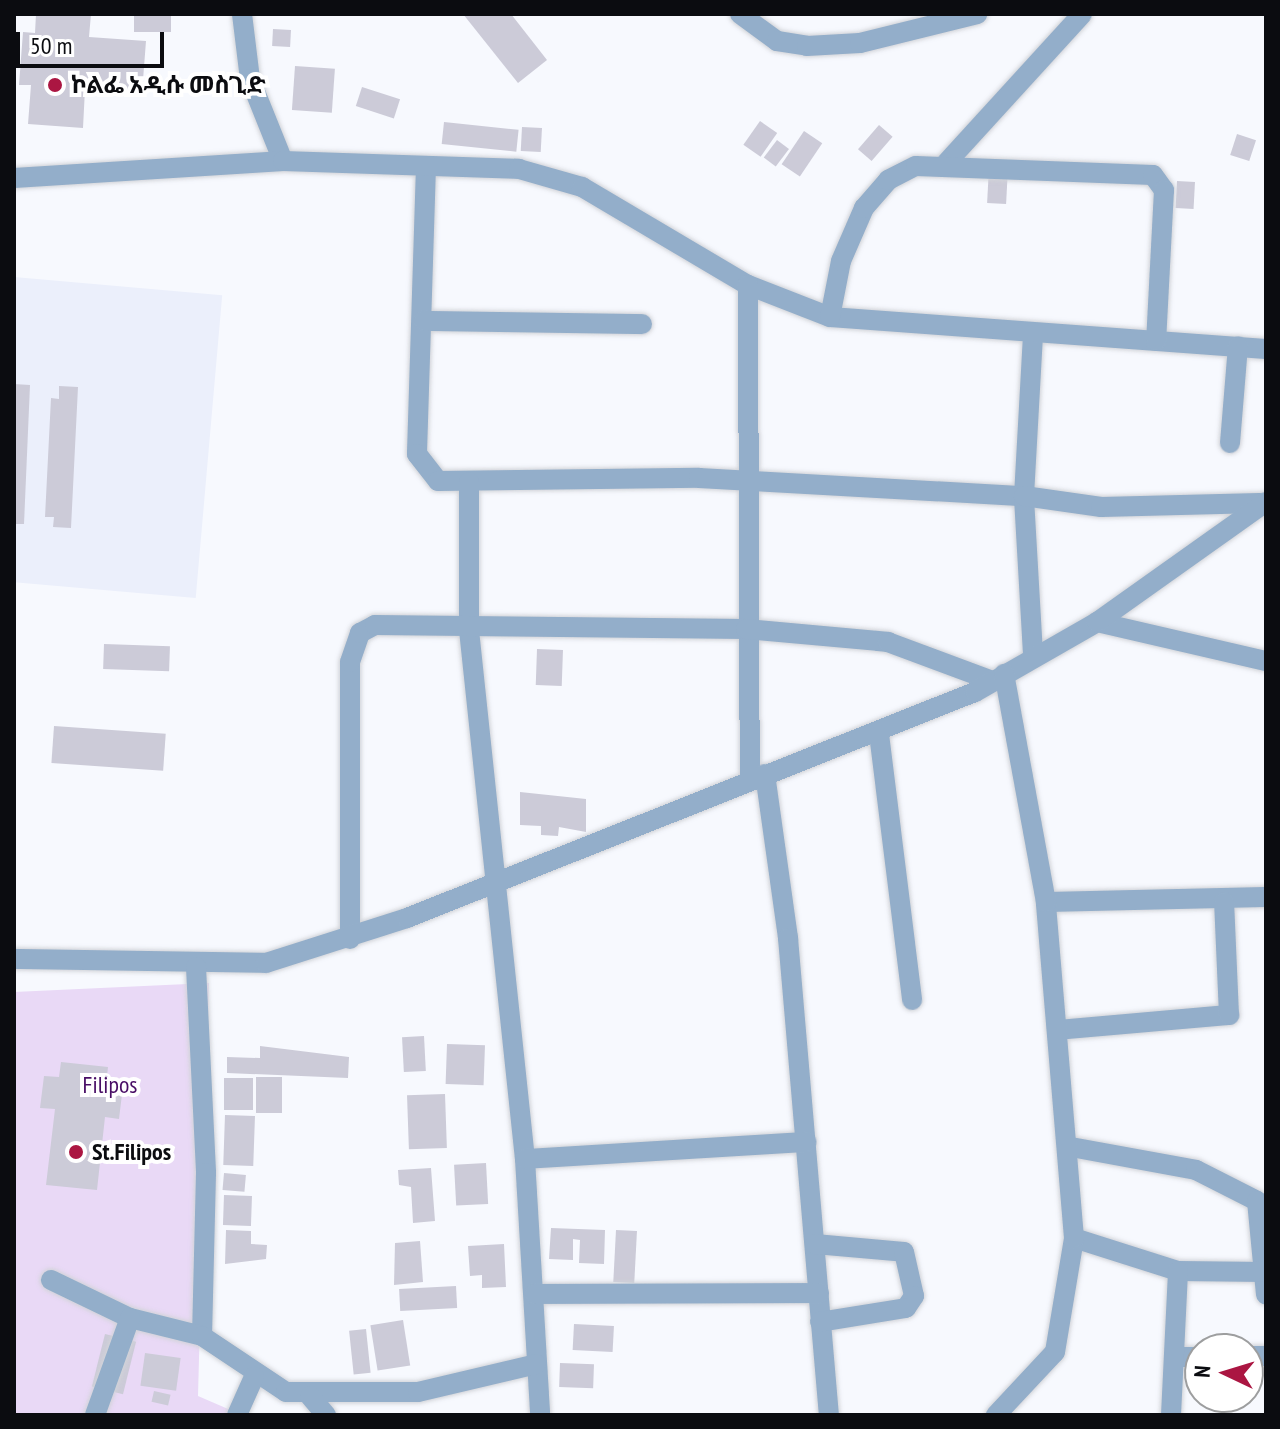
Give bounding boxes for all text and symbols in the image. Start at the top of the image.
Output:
scale bar [20,16,168,66]
text: 50 m [30,30,72,61]
place label: ኮልፌ አዲሱ መስጊድ [71,71,266,99]
marker: ኮልፌ አዲሱ መስጊድ [46,76,64,94]
park label: Filipos [83,1071,137,1099]
place label: St.Filipos [92,1138,171,1166]
marker: St.Filipos [67,1143,85,1161]
north arrow [1184,1333,1264,1413]
text: N [1188,1365,1216,1378]

